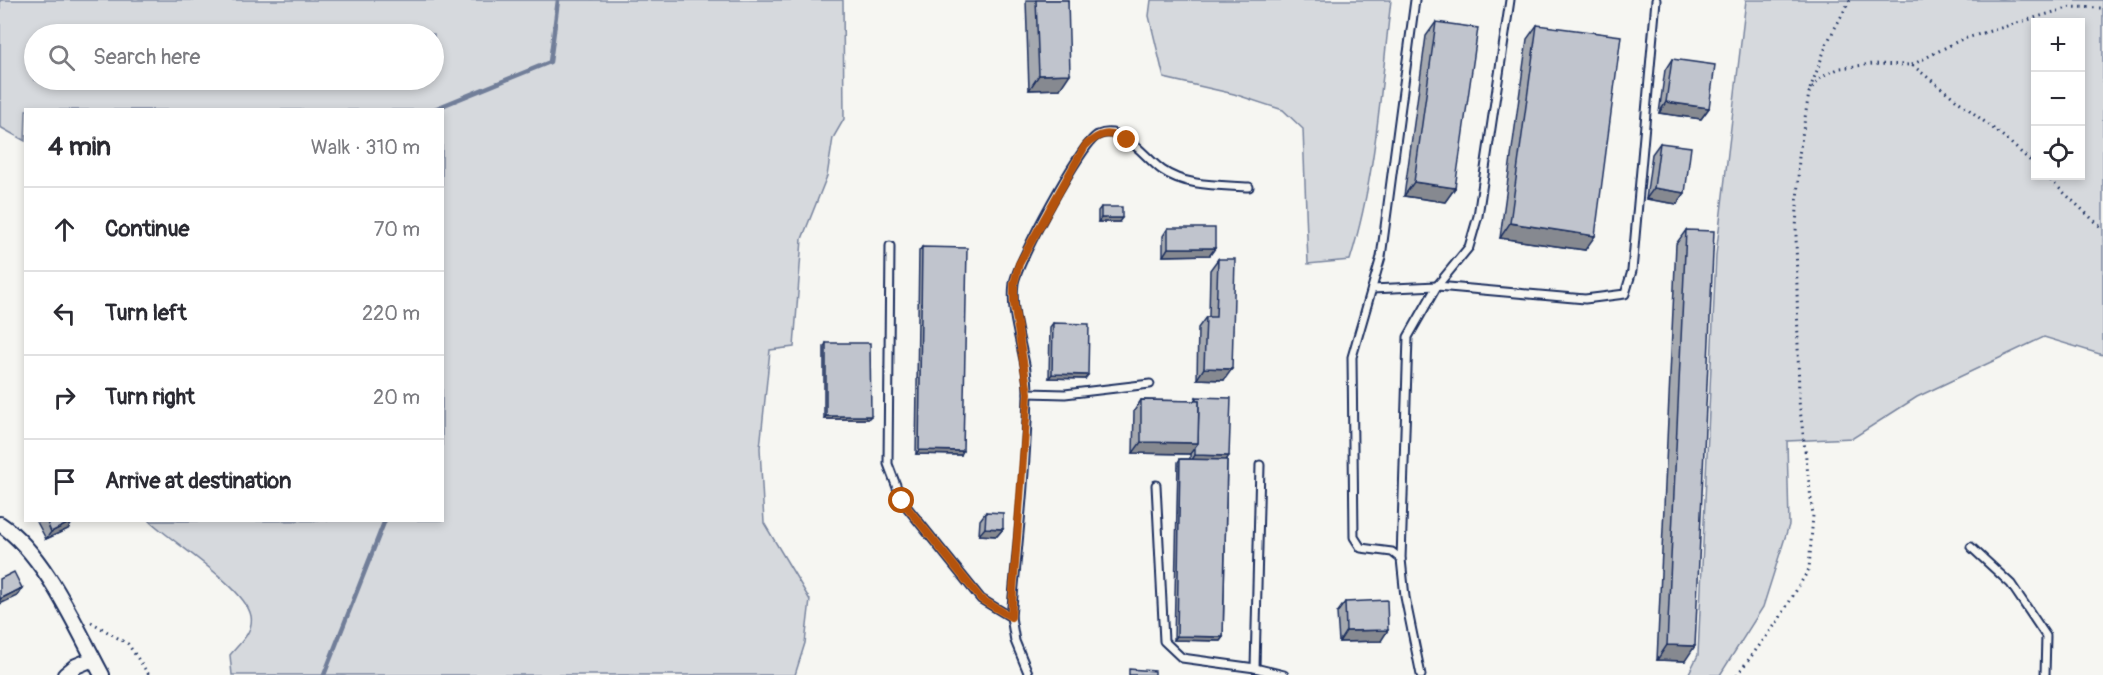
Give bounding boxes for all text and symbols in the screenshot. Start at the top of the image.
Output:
map controls [2031,18,2085,180]
button: + [2031,18,2085,72]
search box [24,24,444,90]
icon: search [45,41,78,74]
text: Search here [93,43,200,71]
button: − [2031,72,2085,126]
route end [1113,126,1139,152]
button: locate [2031,126,2085,180]
text: 4 min [48,131,111,163]
text: Walk · 310 m [311,135,420,160]
icon: ahead [48,213,81,246]
text: Continue [105,215,189,243]
text: 70 m [374,217,420,242]
icon: left [48,297,81,330]
text: Turn left [105,299,187,327]
text: 220 m [362,301,420,326]
icon: right [48,381,81,414]
text: Turn right [105,383,195,411]
text: 20 m [373,385,420,410]
icon: arrive [48,465,81,498]
text: Arrive at destination [105,467,291,495]
route start [888,487,914,513]

